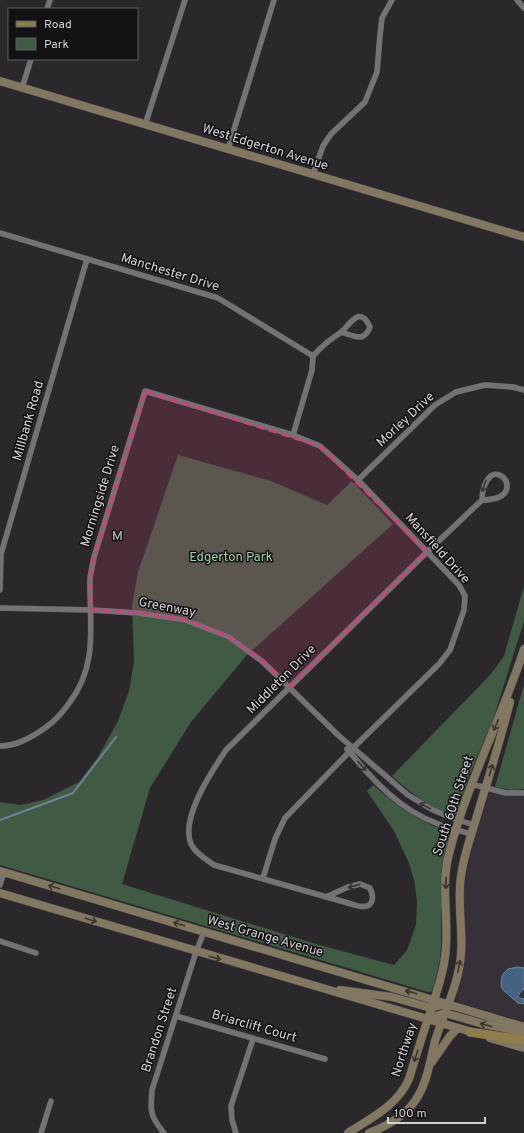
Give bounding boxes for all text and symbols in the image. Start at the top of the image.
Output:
legend [8,8,138,60]
text: Road [44,17,72,33]
text: Park [44,37,69,53]
street label: West Edgerton Avenue [200,121,330,175]
street label: Manchester Drive [119,250,221,296]
street label: Millbank Road [10,379,48,463]
street label: Morley Drive [374,389,438,451]
street label: Morningside Drive [78,443,124,549]
one-way arrow [480,480,488,492]
street label: Mansfield Drive [401,510,473,588]
district label: M [112,528,124,544]
park label: Edgerton Park [189,550,273,566]
street label: Greenway [137,595,197,621]
street label: Middleton Drive [244,642,320,718]
one-way arrow [491,719,499,731]
street label: South 60th Street [430,754,478,858]
one-way arrow [357,761,367,771]
one-way arrow [488,764,495,777]
one-way arrow [419,801,431,809]
one-way arrow [442,876,449,889]
one-way arrow [347,882,360,890]
one-way arrow [48,883,61,890]
street label: West Grange Avenue [205,913,325,961]
one-way arrow [84,917,97,924]
one-way arrow [173,920,186,927]
one-way arrow [209,954,222,962]
one-way arrow [455,960,463,973]
street label: Brandon Street [139,985,181,1075]
one-way arrow [405,988,418,995]
street label: Briarclift Court [210,1007,298,1047]
street label: Northway [389,1021,421,1079]
one-way arrow [480,1021,493,1028]
one-way arrow [412,1050,419,1063]
scale bar [388,1099,485,1125]
text: 100 m [394,1106,427,1122]

